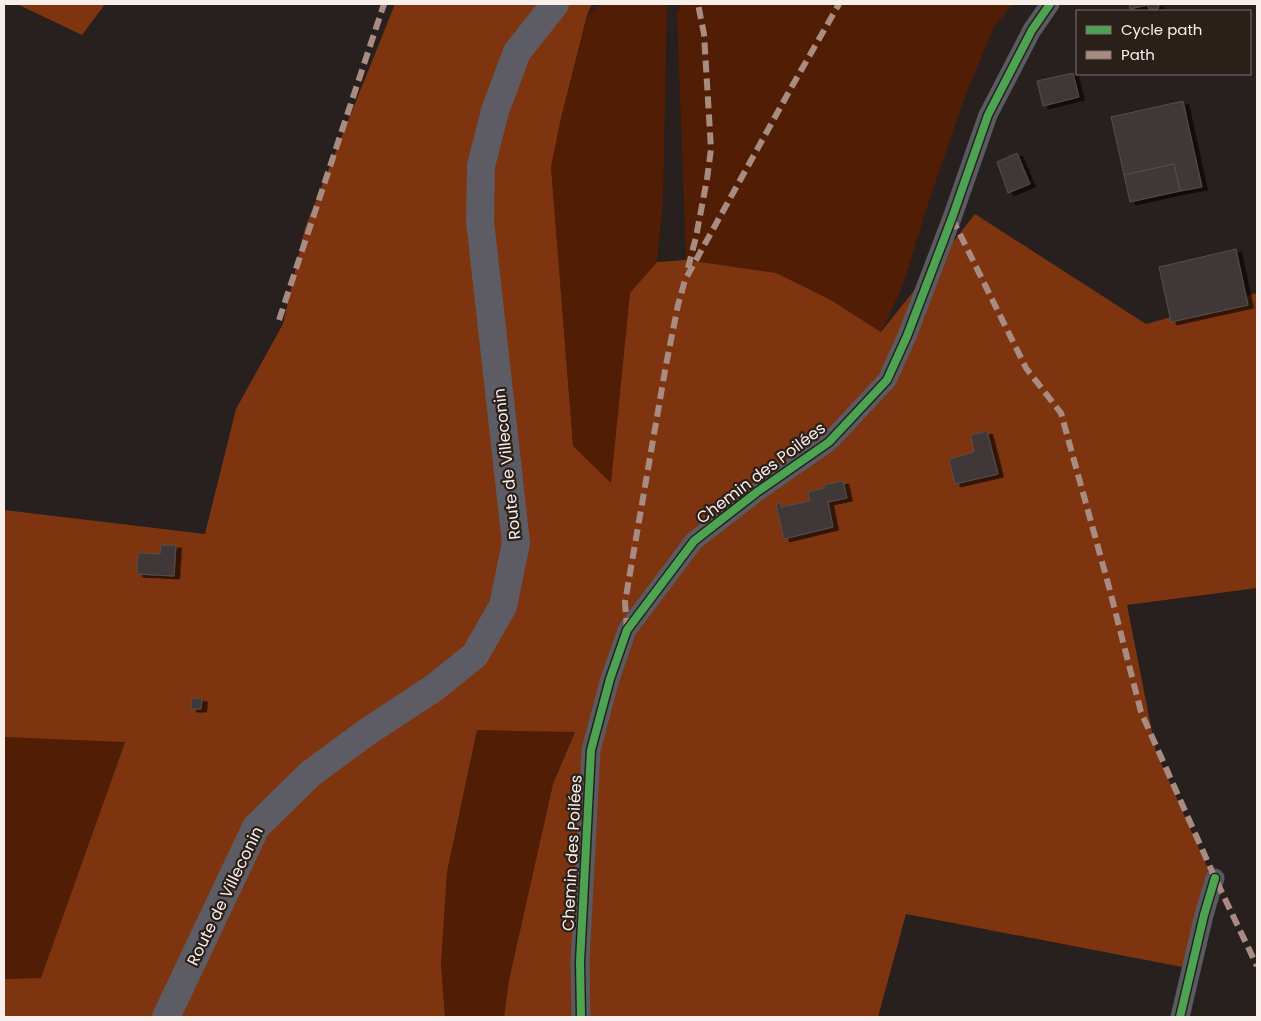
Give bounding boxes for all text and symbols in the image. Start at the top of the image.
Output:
legend [1076,10,1251,75]
text: Cycle path [1121,19,1202,40]
text: Path [1121,44,1155,65]
street label: Route de Villeconin [488,387,526,541]
street label: Chemin des Poilées [692,417,830,529]
street label: Chemin des Poilées [556,774,588,932]
street label: Route de Villeconin [181,823,269,969]

